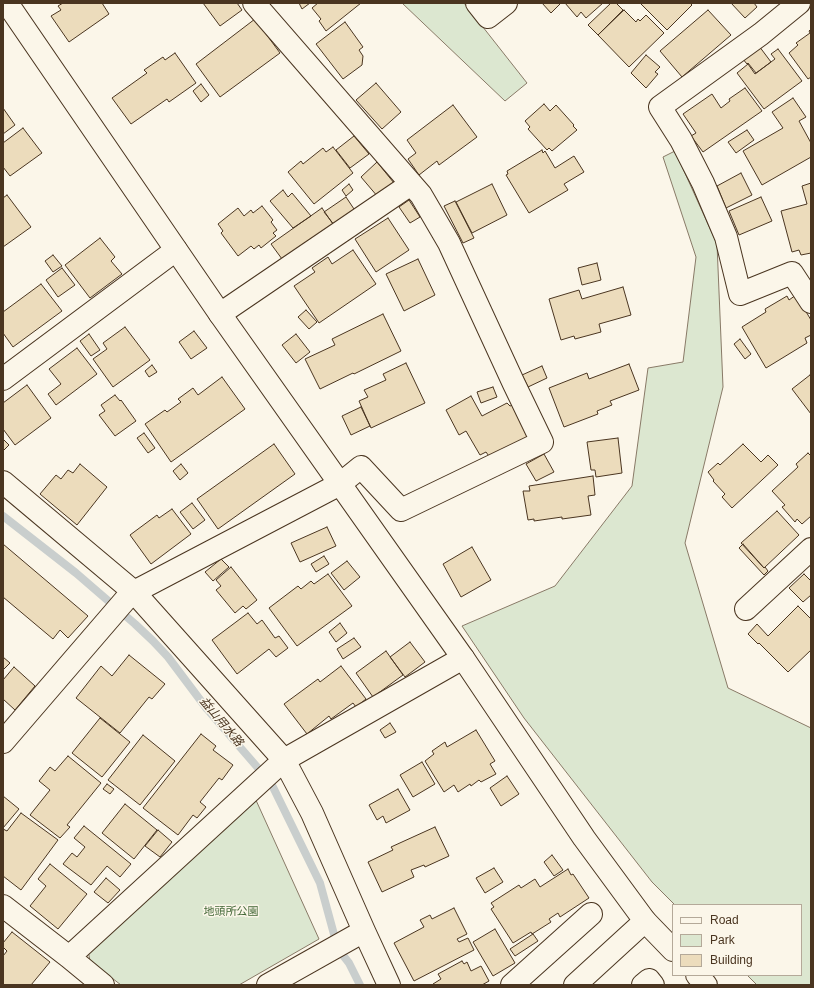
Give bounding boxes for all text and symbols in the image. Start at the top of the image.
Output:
water label: 益山用水路 [196,694,246,750]
legend [672,904,802,976]
park label: 地頭所公園 [204,905,258,919]
text: Road [710,913,739,927]
text: Park [710,933,735,947]
text: Building [710,953,753,967]

